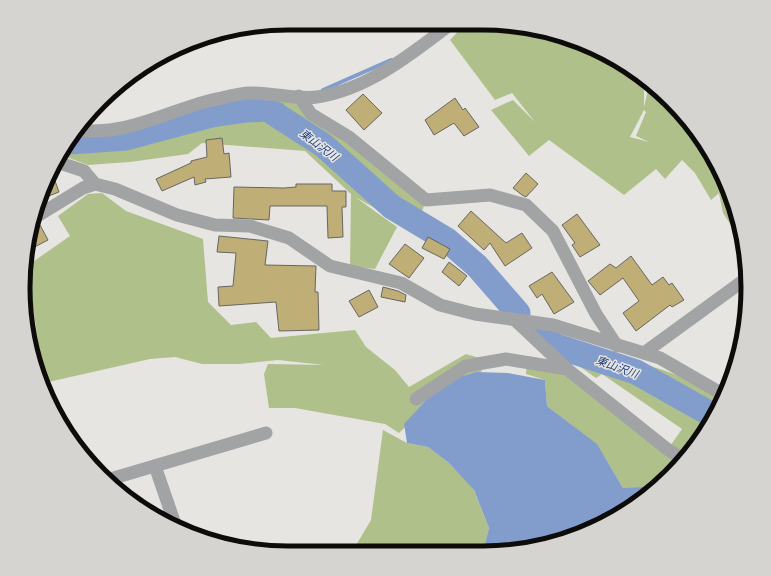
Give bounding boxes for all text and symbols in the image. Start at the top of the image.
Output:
water label: 東山沢川 [297,126,342,164]
water label: 東山沢川 [594,353,641,381]

